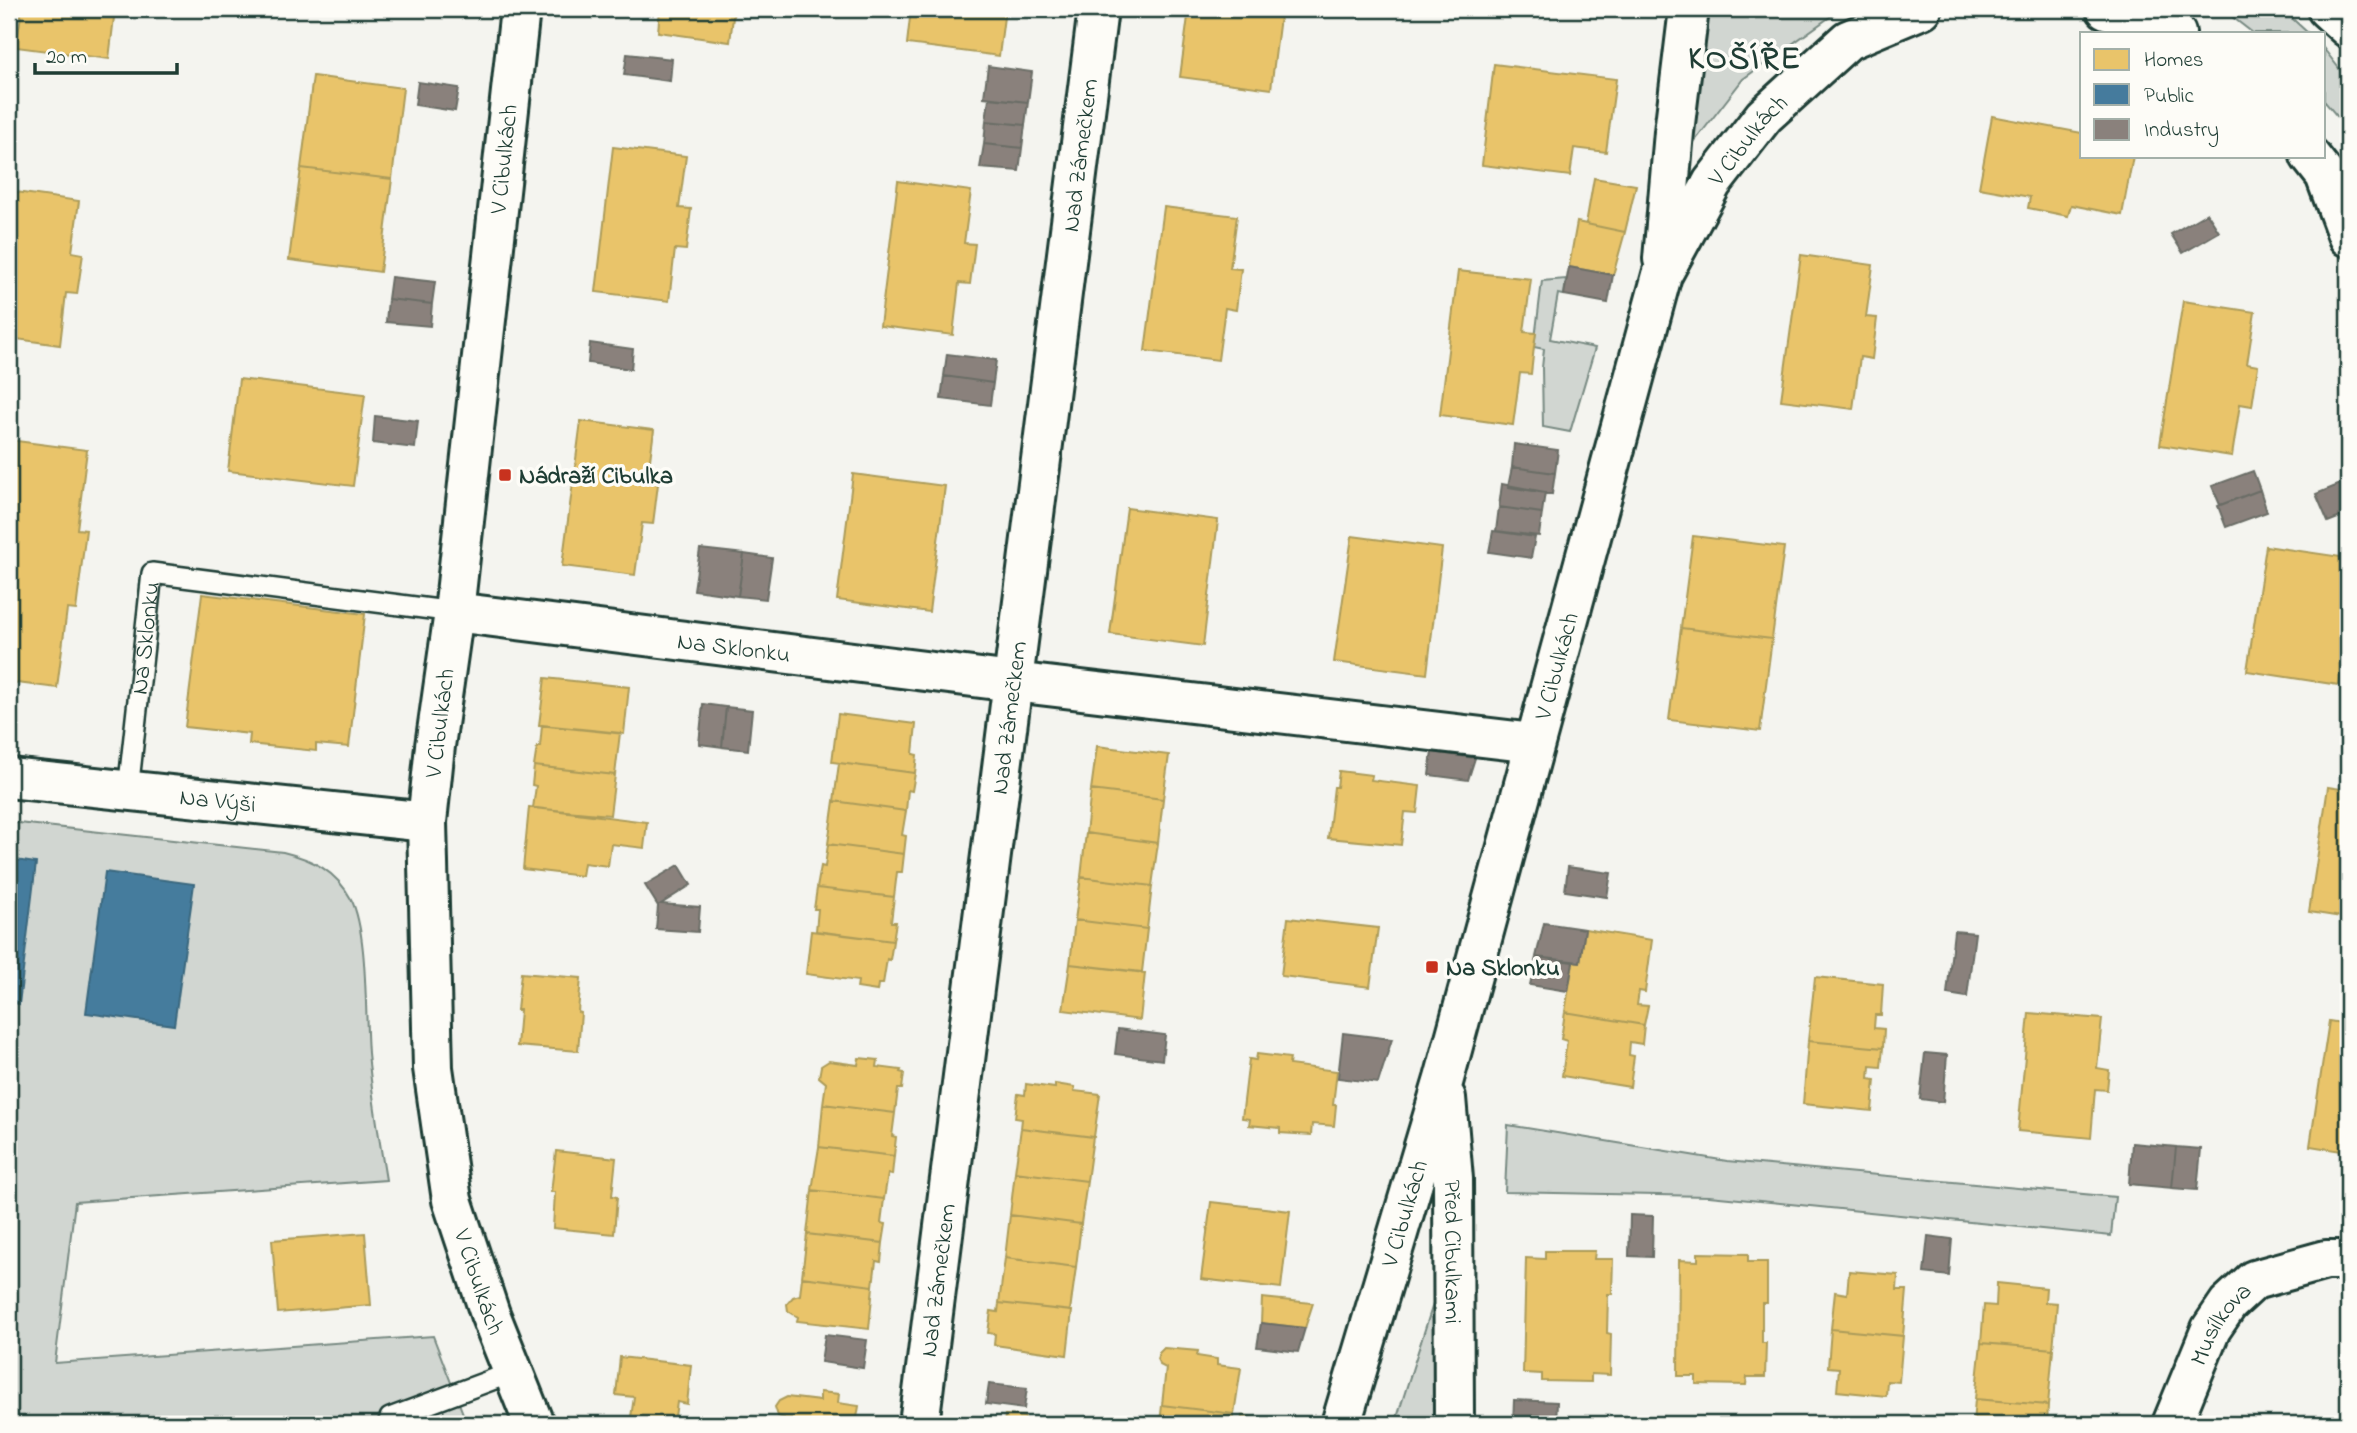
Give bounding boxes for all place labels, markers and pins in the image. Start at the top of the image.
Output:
place label: Nádraží Cibulka [519,460,673,495]
marker: Nádraží Cibulka [497,467,513,483]
place label: Na Sklonku [1446,952,1560,987]
marker: Na Sklonku [1424,959,1440,975]

